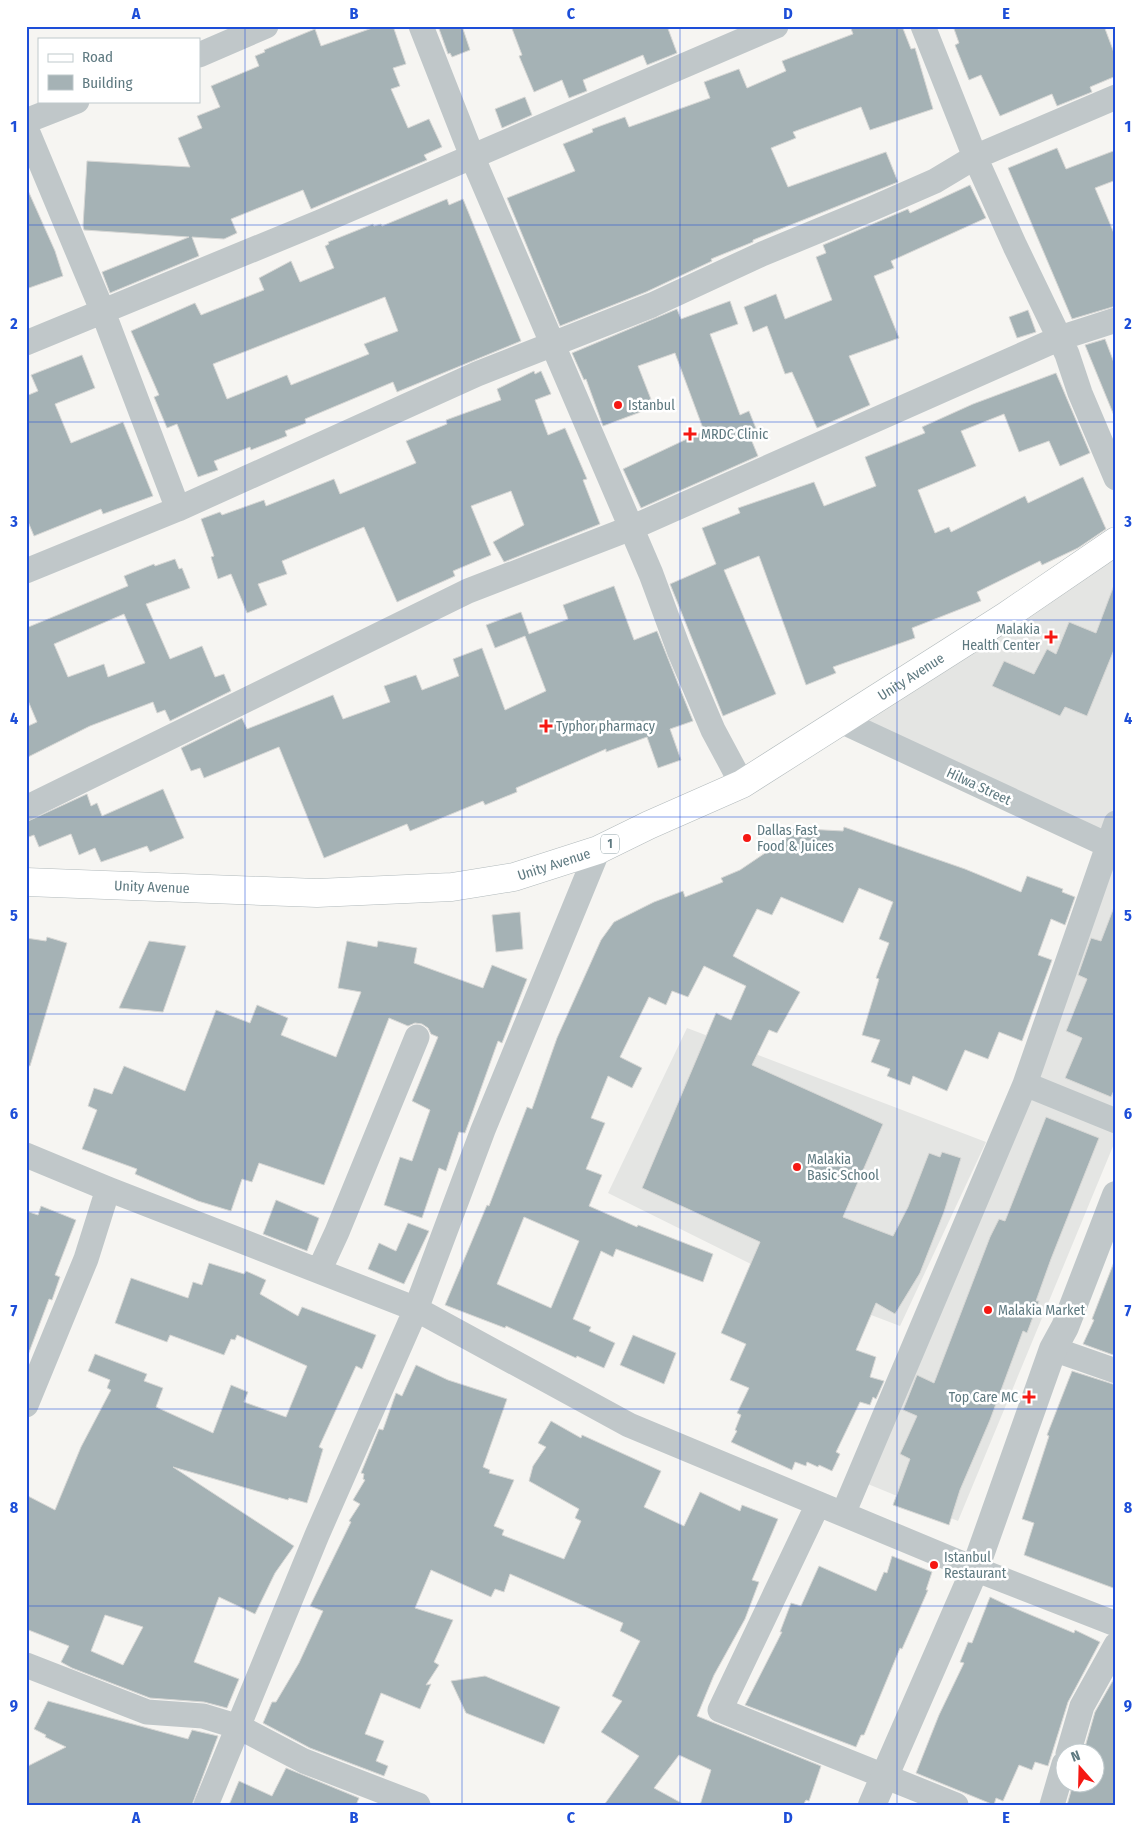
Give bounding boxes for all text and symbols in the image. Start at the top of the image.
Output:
text: A [131,4,141,23]
text: B [350,4,359,23]
text: C [567,4,576,23]
text: D [783,4,793,23]
text: E [1002,4,1010,23]
legend [38,38,200,102]
text: Road [82,48,113,66]
text: Building [82,74,133,92]
text: 1 [11,117,17,136]
text: 1 [1125,117,1131,136]
text: 2 [9,314,18,333]
text: 2 [1123,314,1132,333]
place label: Istanbul [628,397,675,414]
marker: Istanbul [612,399,624,411]
place label: MRDC Clinic [701,426,768,443]
marker: MRDC Clinic [683,427,697,441]
text: 3 [9,512,18,531]
text: 3 [1123,512,1132,531]
place label: Malakia Health Center [962,621,1040,654]
marker: Malakia Health Center [1044,630,1058,644]
street label: Unity Avenue [875,649,948,704]
text: 4 [10,709,18,728]
text: 4 [1124,709,1132,728]
place label: Typhor pharmacy [556,718,656,735]
marker: Typhor pharmacy [540,720,552,732]
street label: Hilwa Street [944,764,1014,809]
place label: Dallas Fast Food & Juices [757,822,834,855]
marker: Dallas Fast Food & Juices [741,832,753,844]
road number: 1 [601,834,619,854]
street label: Unity Avenue [516,845,593,884]
street label: Unity Avenue [114,877,190,897]
text: 5 [10,906,18,925]
text: 5 [1124,906,1132,925]
text: 6 [10,1104,18,1123]
text: 6 [1124,1104,1132,1123]
place label: Malakia Basic School [807,1151,879,1184]
marker: Malakia Basic School [791,1161,803,1173]
text: 7 [11,1301,18,1320]
text: 7 [1125,1301,1132,1320]
place label: Malakia Market [998,1302,1085,1319]
marker: Malakia Market [982,1304,994,1316]
place label: Top Care MC [949,1389,1018,1406]
marker: Top Care MC [1022,1390,1036,1404]
text: 8 [10,1498,19,1517]
text: 8 [1124,1498,1133,1517]
place label: Istanbul Restaurant [944,1549,1007,1582]
marker: Istanbul Restaurant [928,1559,940,1571]
text: 9 [10,1696,18,1715]
text: 9 [1124,1696,1132,1715]
north arrow [1054,1744,1104,1794]
text: N [1069,1747,1083,1766]
text: A [131,1808,141,1827]
text: B [350,1808,359,1827]
text: C [567,1808,576,1827]
text: D [783,1808,793,1827]
text: E [1002,1808,1010,1827]

